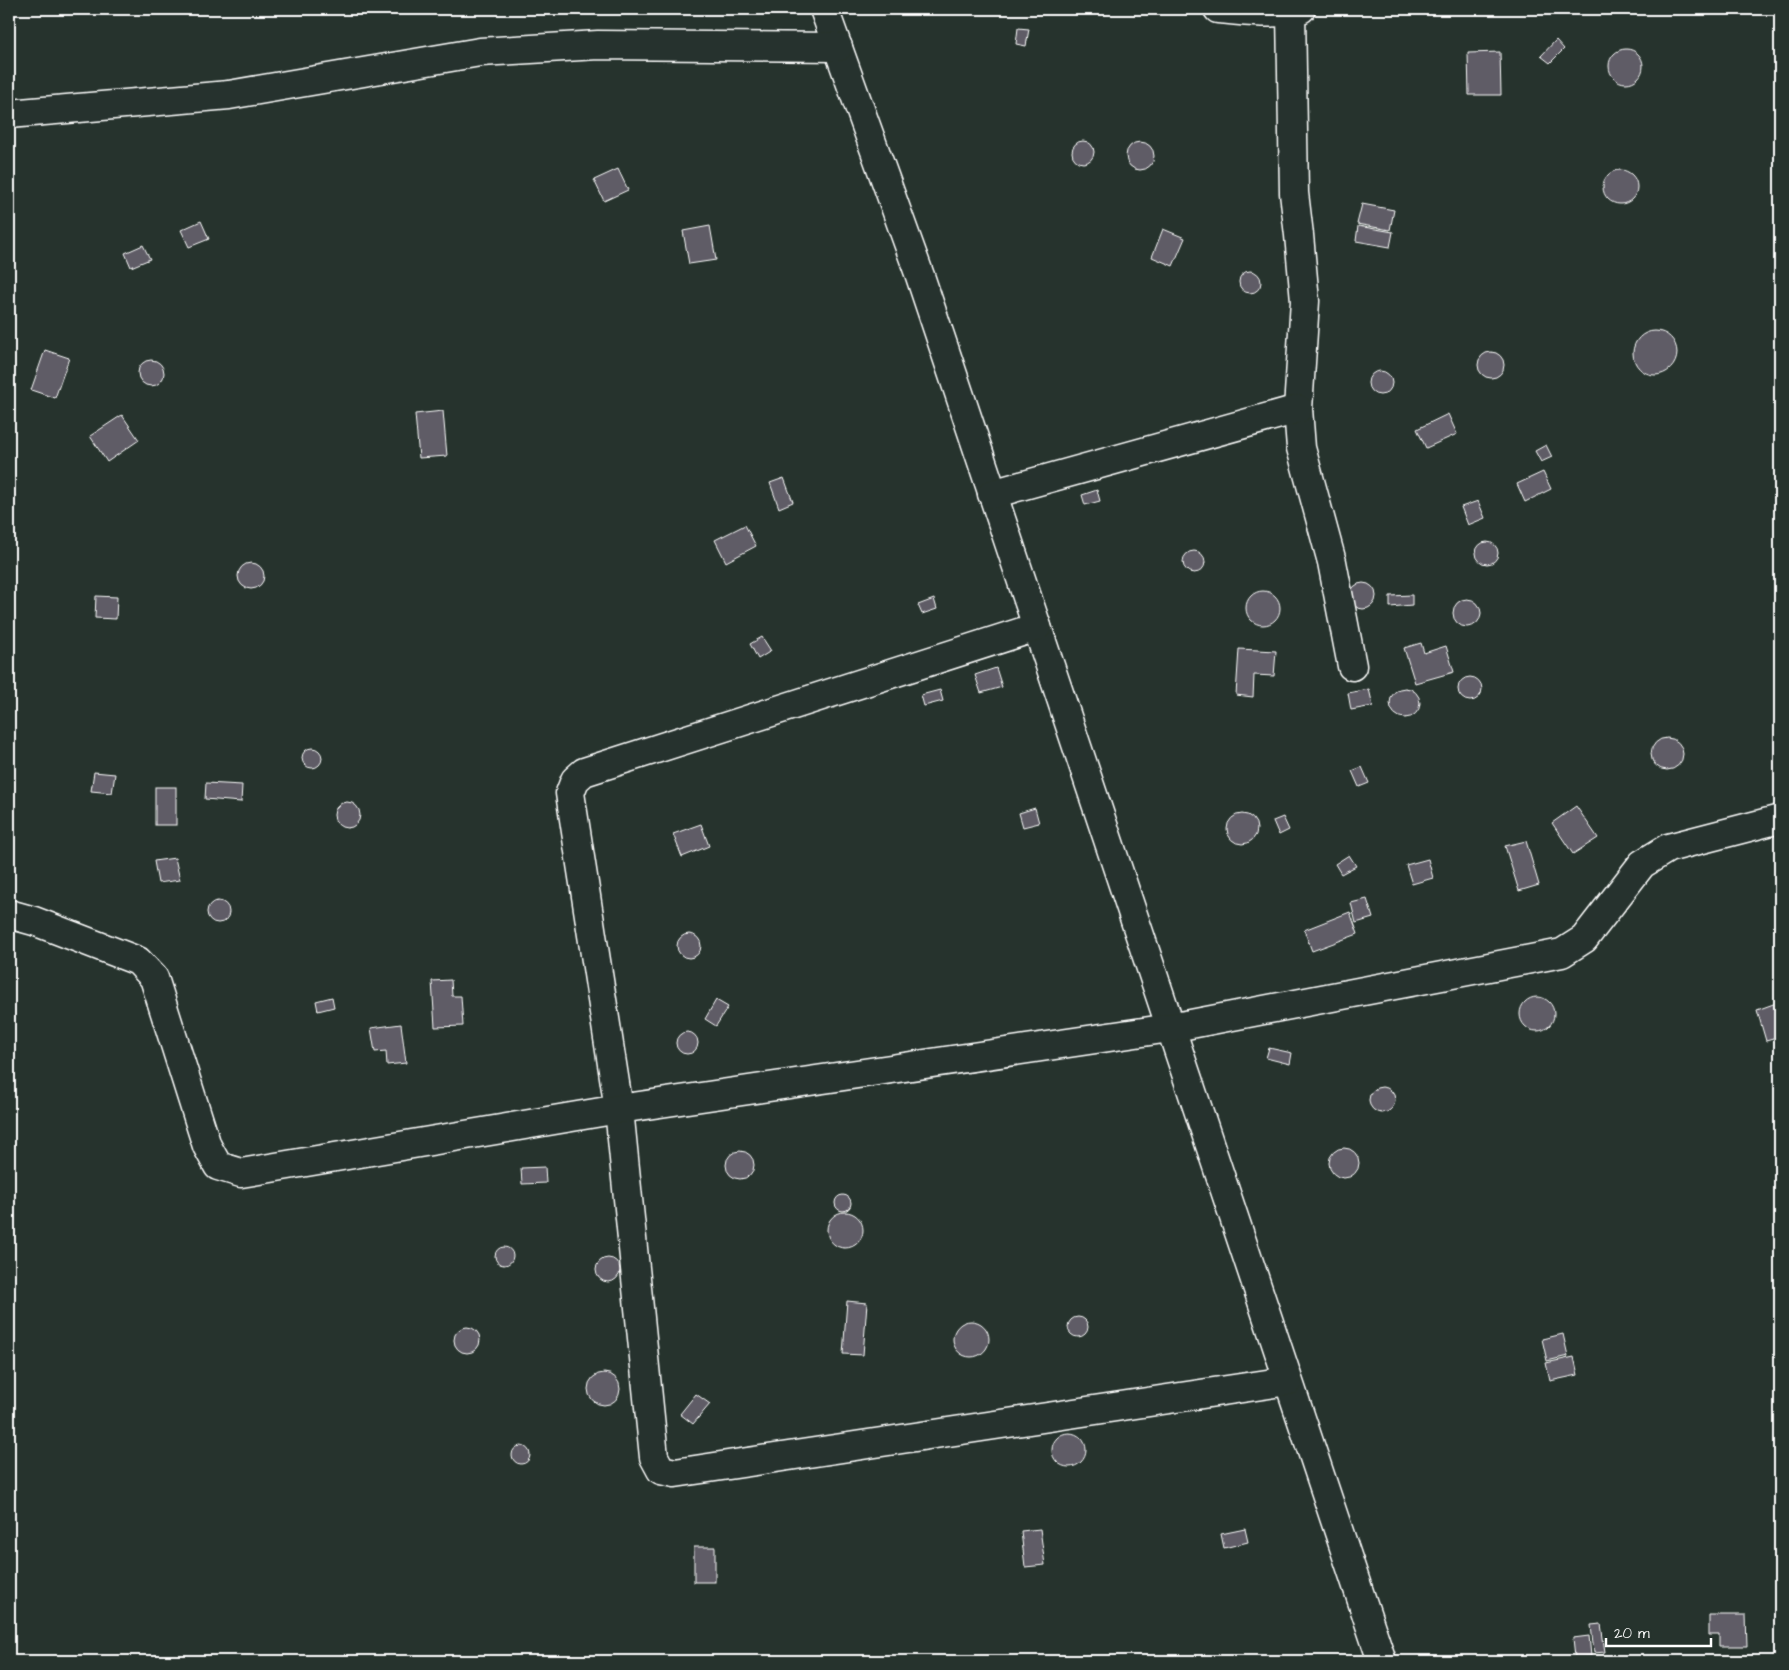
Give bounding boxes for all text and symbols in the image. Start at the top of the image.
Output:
scale bar [1606,1615,1712,1647]
text: 20 m [1614,1623,1650,1644]

